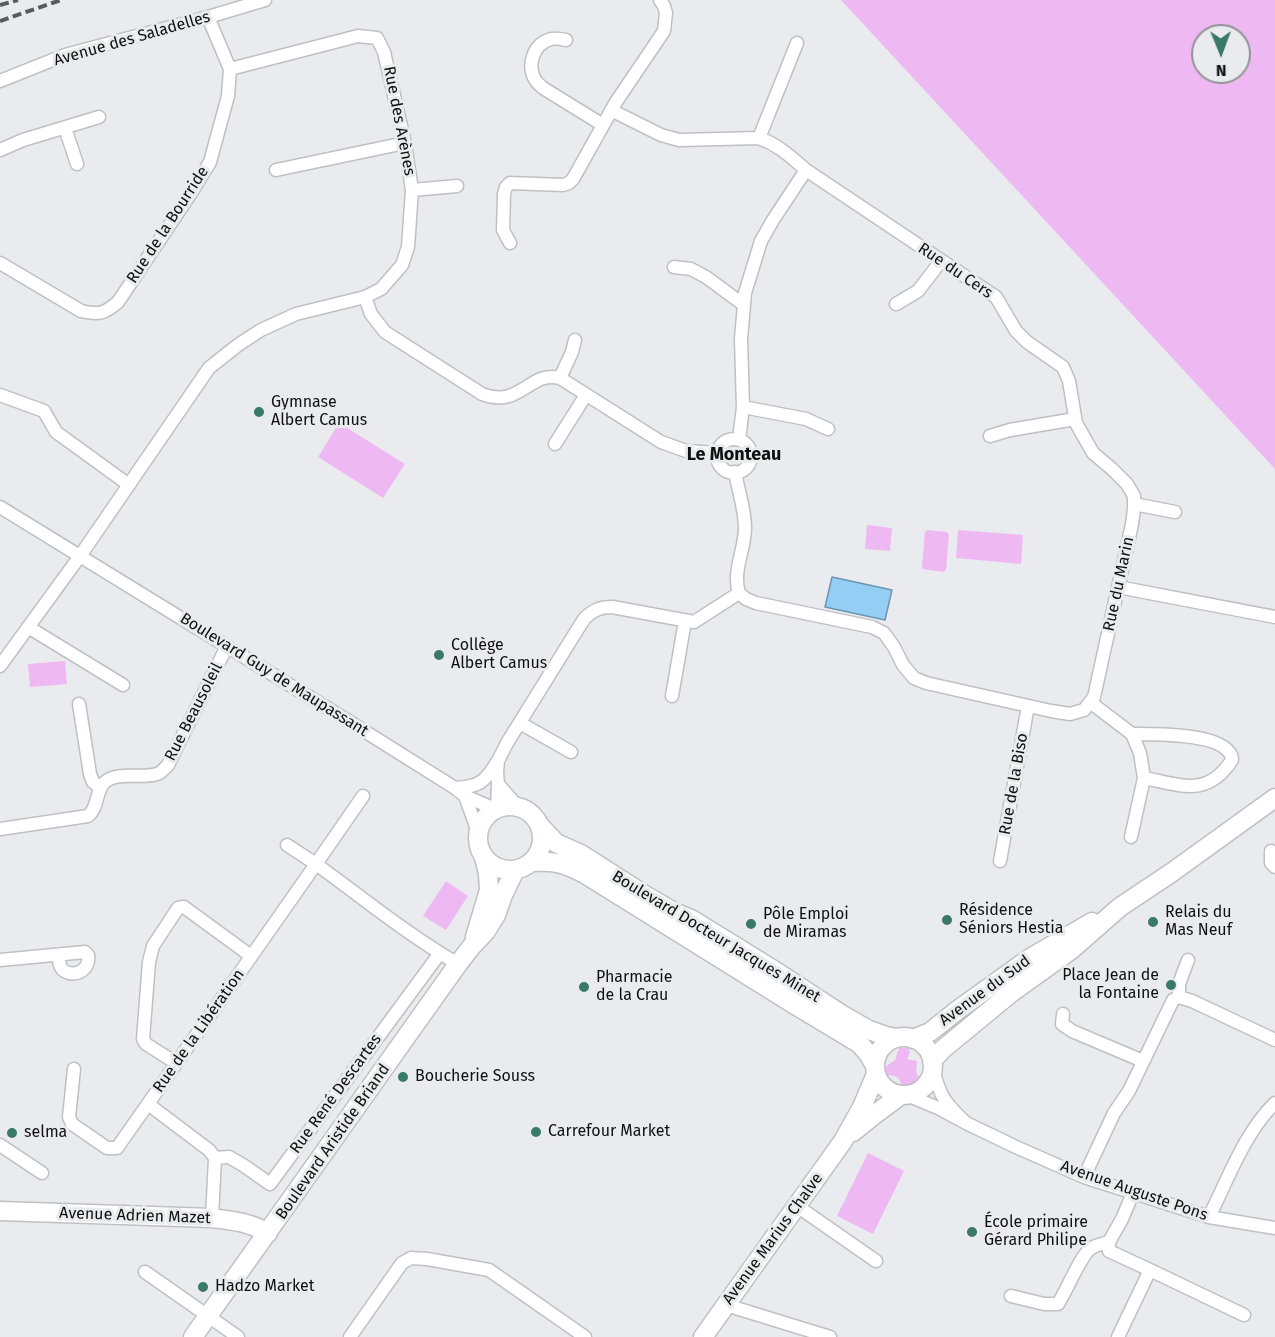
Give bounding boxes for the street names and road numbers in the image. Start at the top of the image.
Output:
street label: Avenue des Saladelles [52,7,212,71]
street label: Rue des Arènes [379,65,419,177]
street label: Rue de la Bourride [123,163,213,287]
street label: Rue du Cers [914,239,996,303]
street label: Rue du Marin [1100,535,1138,633]
street label: Boulevard Guy de Maupassant [176,609,372,741]
street label: Rue Beausoleil [161,660,227,764]
street label: Rue de la Biso [996,732,1032,836]
street label: Boulevard Docteur Jacques Minet [608,867,824,1007]
street label: Avenue du Sud [936,951,1034,1031]
street label: Rue de la Libération [149,966,249,1096]
street label: Rue René Descartes [286,1030,386,1158]
street label: Boulevard Aristide Briand [272,1060,394,1224]
street label: Avenue Auguste Pons [1058,1157,1210,1225]
street label: Avenue Marius Chalve [719,1169,827,1309]
street label: Avenue Adrien Mazet [59,1204,211,1228]

